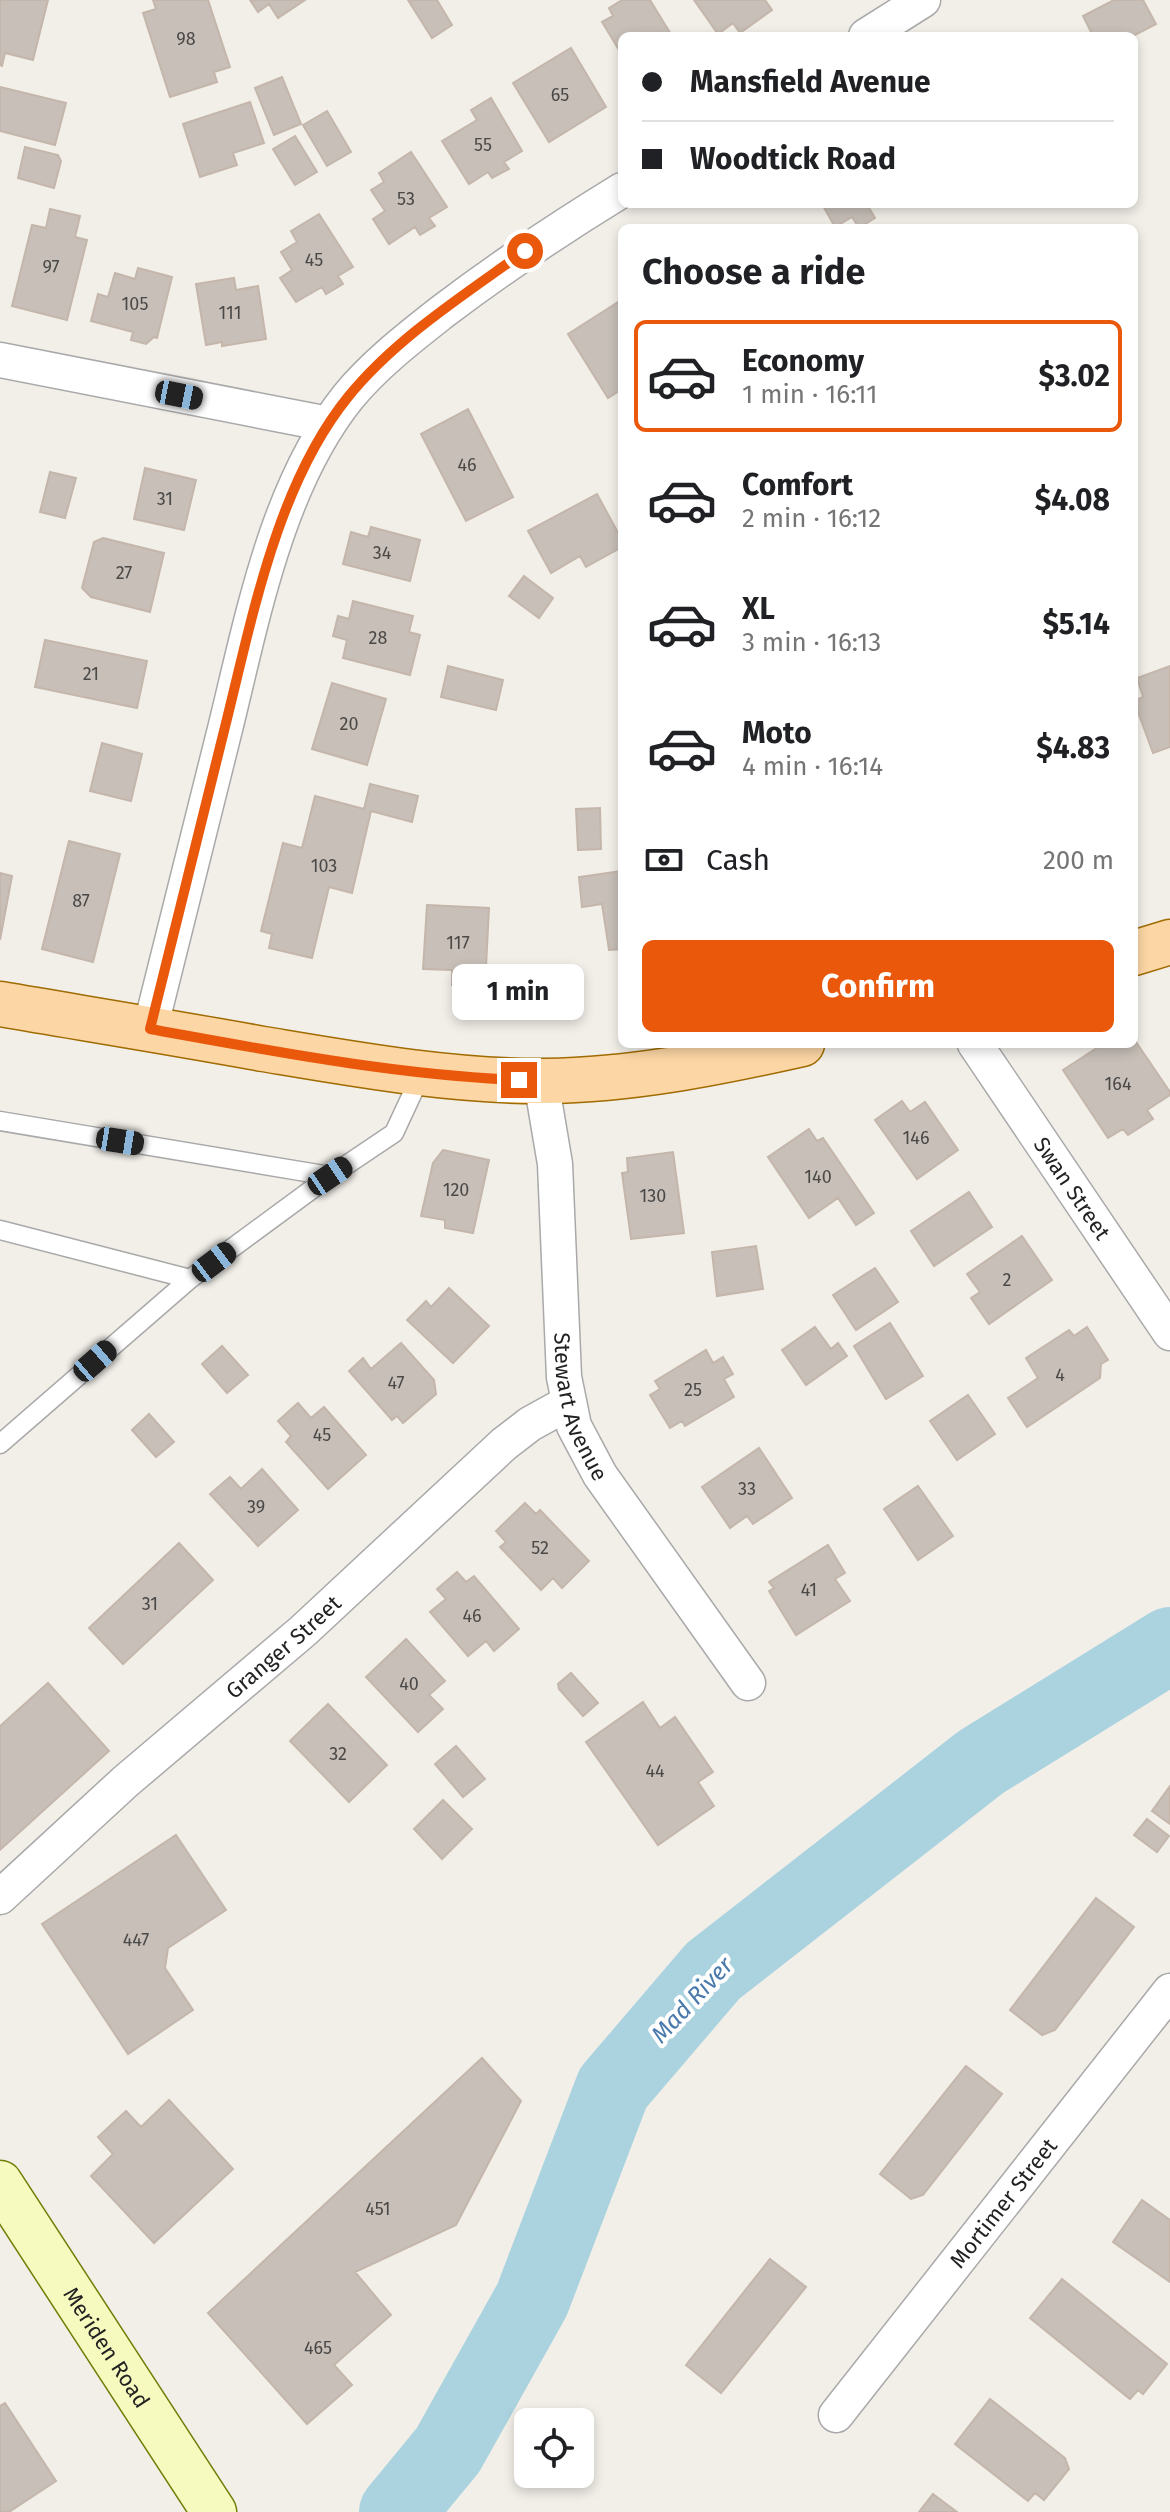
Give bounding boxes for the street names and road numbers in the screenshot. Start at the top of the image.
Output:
street label: Swan Street [1028,1132,1116,1245]
street label: Stewart Avenue [548,1332,614,1485]
street label: Granger Street [221,1590,347,1704]
street label: Mortimer Street [944,2133,1063,2273]
street label: Meriden Road [57,2282,156,2413]

